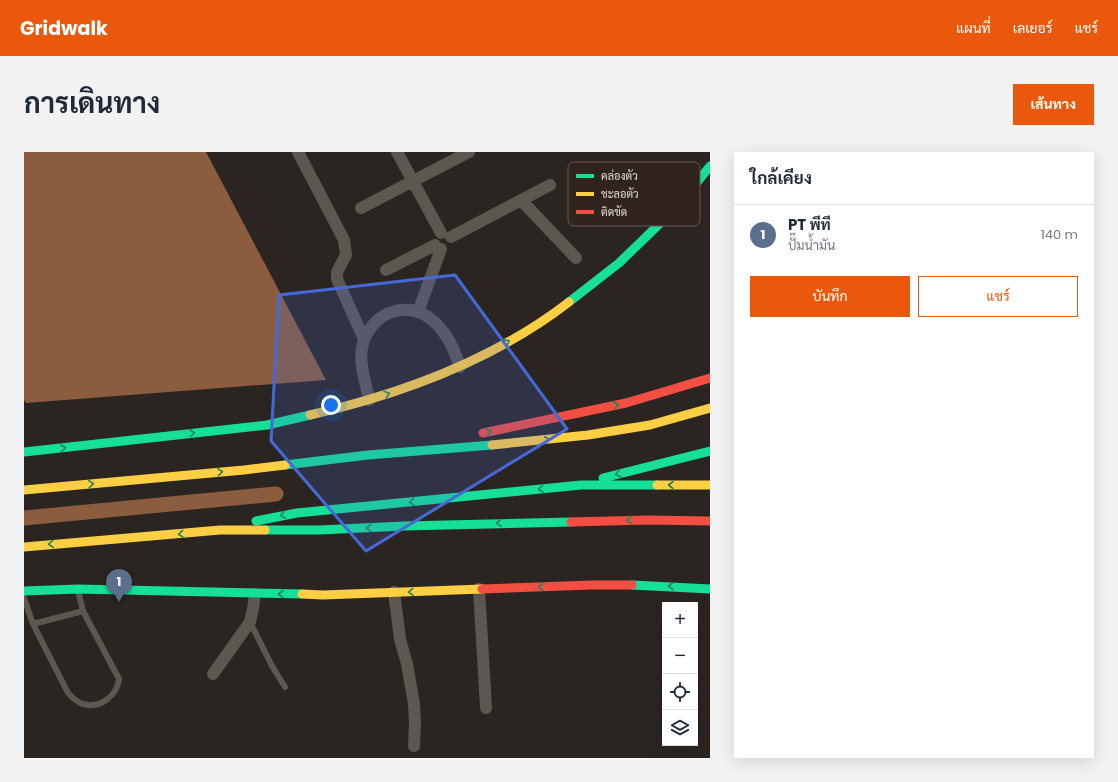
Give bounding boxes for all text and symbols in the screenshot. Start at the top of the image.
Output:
text: Gridwalk [20,15,108,42]
text: แผนที่ [956,18,991,38]
text: เลเยอร์ [1013,18,1053,38]
text: แชร์ [1075,18,1098,38]
text: การเดินทาง [24,84,160,123]
button: เส้นทาง [1013,84,1094,125]
legend [568,162,700,226]
text: ใกล้เคียง [750,166,812,190]
text: คล่องตัว [601,168,638,184]
text: ชะลอตัว [601,186,639,202]
text: ติดขัด [601,204,627,220]
text: PT พีที [788,214,831,235]
text: 1 [761,225,765,244]
text: 140 m [1041,225,1078,244]
text: ปั๊มน้ำมัน [788,236,835,255]
button: บันทึก [750,276,910,317]
button: แชร์ [918,276,1078,317]
one-way arrow [502,340,510,347]
one-way arrow [384,390,391,398]
your location [321,395,341,415]
one-way arrow [612,401,619,410]
one-way arrow [486,428,492,437]
one-way arrow [189,429,195,438]
one-way arrow [544,435,550,444]
one-way arrow [60,444,66,453]
one-way arrow [217,468,223,477]
one-way arrow [614,469,621,477]
one-way arrow [88,480,94,489]
one-way arrow [668,481,674,490]
one-way arrow [538,485,544,494]
one-way arrow [409,497,415,506]
one-way arrow [279,511,286,519]
one-way arrow [626,516,632,524]
one-way arrow [496,519,502,528]
one-way arrow [366,524,372,532]
one-way arrow [178,529,184,538]
one-way arrow [48,540,54,549]
pin: 1 [106,569,132,602]
one-way arrow [668,582,674,591]
one-way arrow [538,583,544,592]
one-way arrow [408,587,414,596]
one-way arrow [278,590,284,598]
map controls [662,602,698,746]
button: + [662,602,698,638]
button: − [662,638,698,674]
button: locate [662,674,698,710]
button: layers [662,710,698,746]

